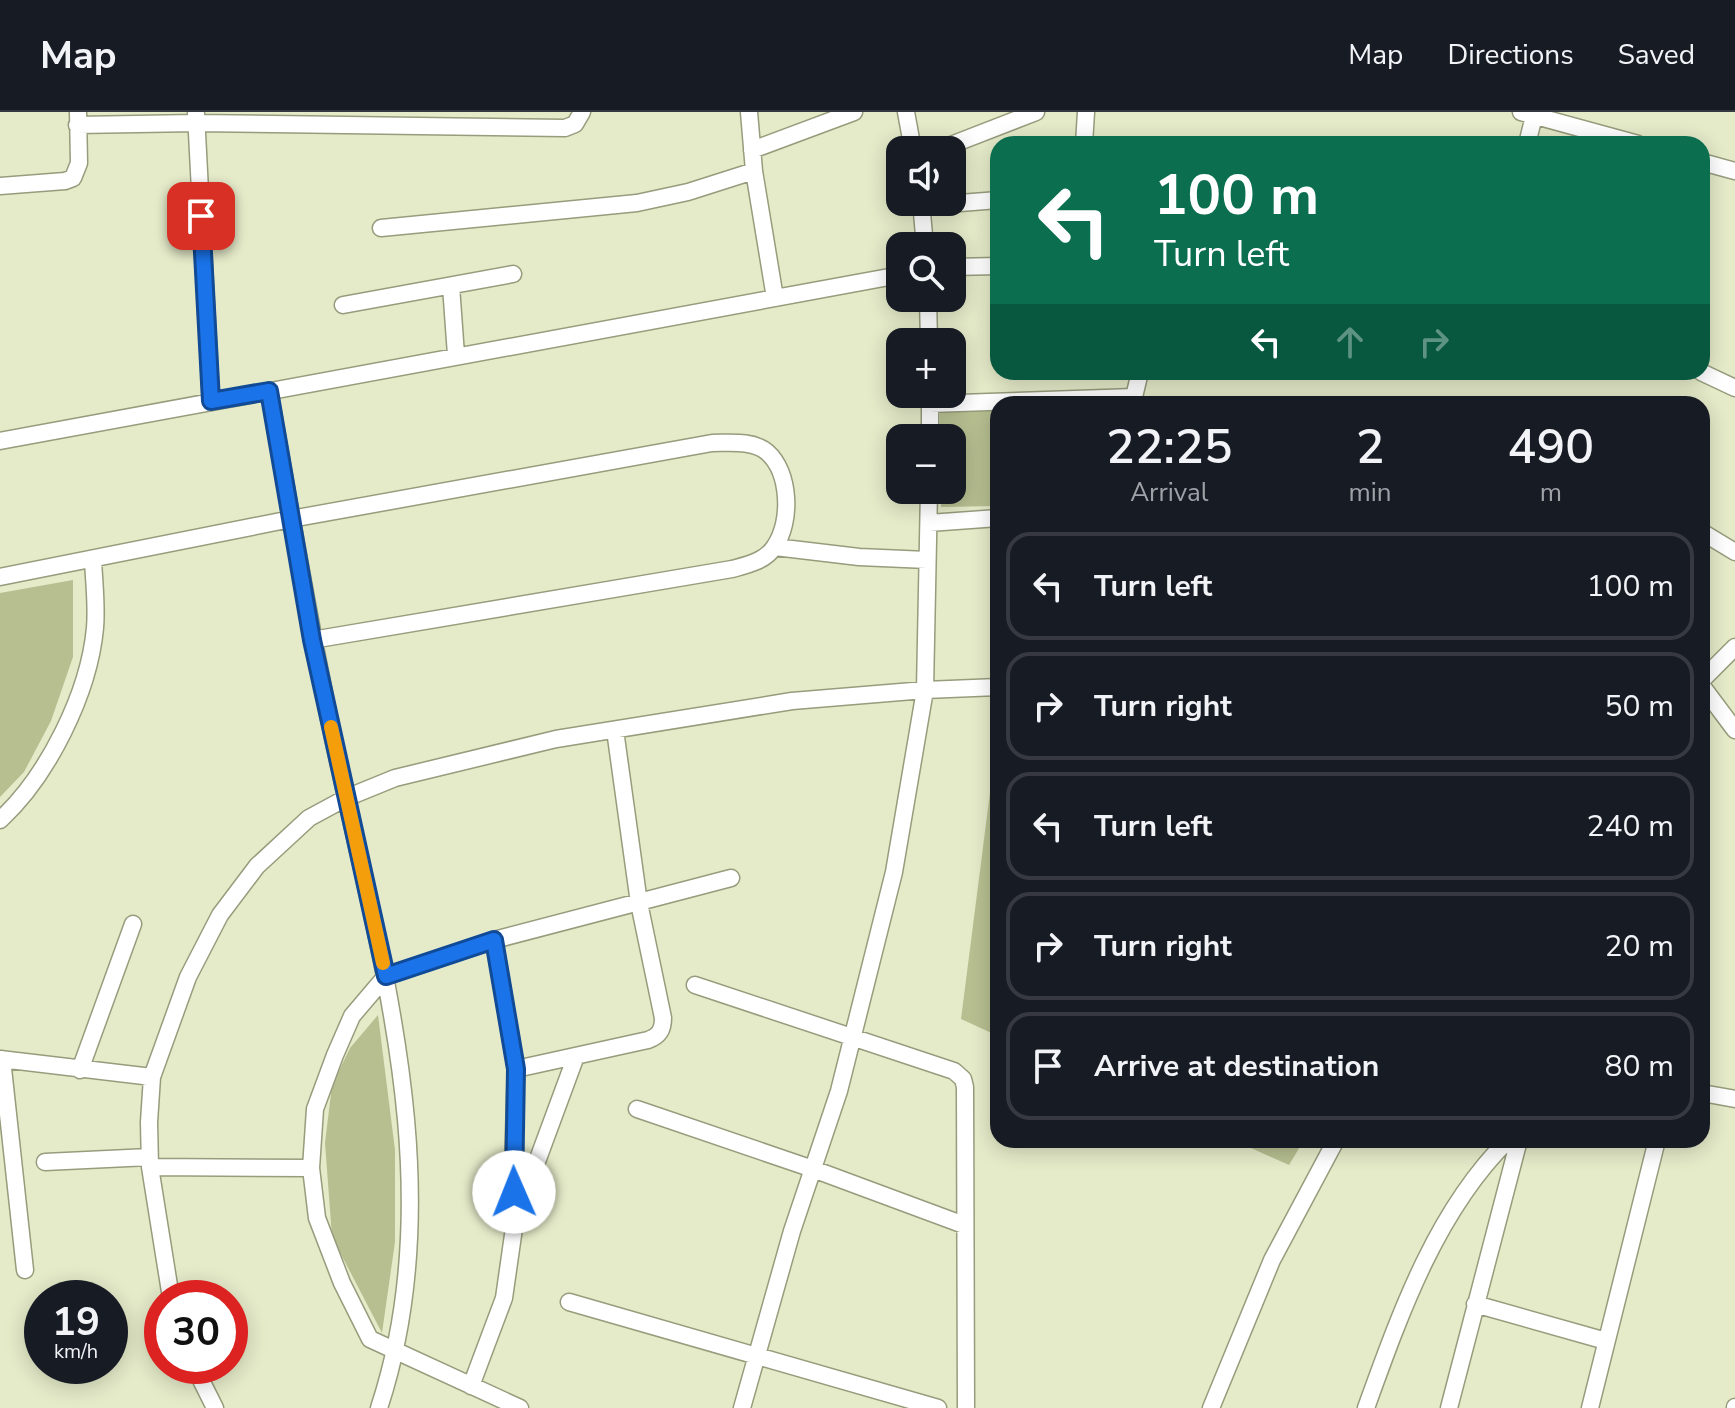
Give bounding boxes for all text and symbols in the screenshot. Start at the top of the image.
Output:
text: Map [40,30,117,81]
text: Map [1348,36,1403,74]
text: Directions [1447,36,1574,74]
text: Saved [1618,36,1695,74]
map controls [886,136,966,504]
button: sound [886,136,966,216]
text: 100 m [1154,157,1319,234]
icon: left [1022,168,1126,272]
pin [167,182,235,250]
icon: arrive [179,194,223,238]
text: Turn left [1154,230,1289,279]
button: search [886,232,966,312]
icon: left [1244,320,1288,364]
icon: ahead [1328,320,1372,364]
icon: right [1412,320,1456,364]
button: + [886,328,966,408]
text: 22:25 [1106,414,1233,480]
text: 2 [1356,414,1384,480]
text: 490 [1508,414,1594,480]
button: − [886,424,966,504]
text: Arrival [1130,475,1208,510]
text: min [1349,475,1392,510]
text: m [1540,475,1562,510]
icon: left [1026,564,1070,608]
text: Turn left [1094,566,1212,607]
text: 100 m [1587,566,1674,607]
icon: right [1026,684,1070,728]
text: Turn right [1094,686,1232,727]
text: 50 m [1605,686,1674,727]
icon: left [1026,804,1070,848]
text: Turn left [1094,806,1212,847]
text: 240 m [1587,806,1674,847]
icon: right [1026,924,1070,968]
text: Turn right [1094,926,1232,967]
text: 20 m [1605,926,1674,967]
icon: arrive [1026,1044,1070,1088]
text: Arrive at destination [1094,1046,1379,1087]
text: 80 m [1605,1046,1674,1087]
position arrow [472,1150,556,1234]
speed limit sign: 30 [144,1280,248,1384]
text: 19 [52,1295,100,1349]
text: km/h [54,1338,98,1365]

